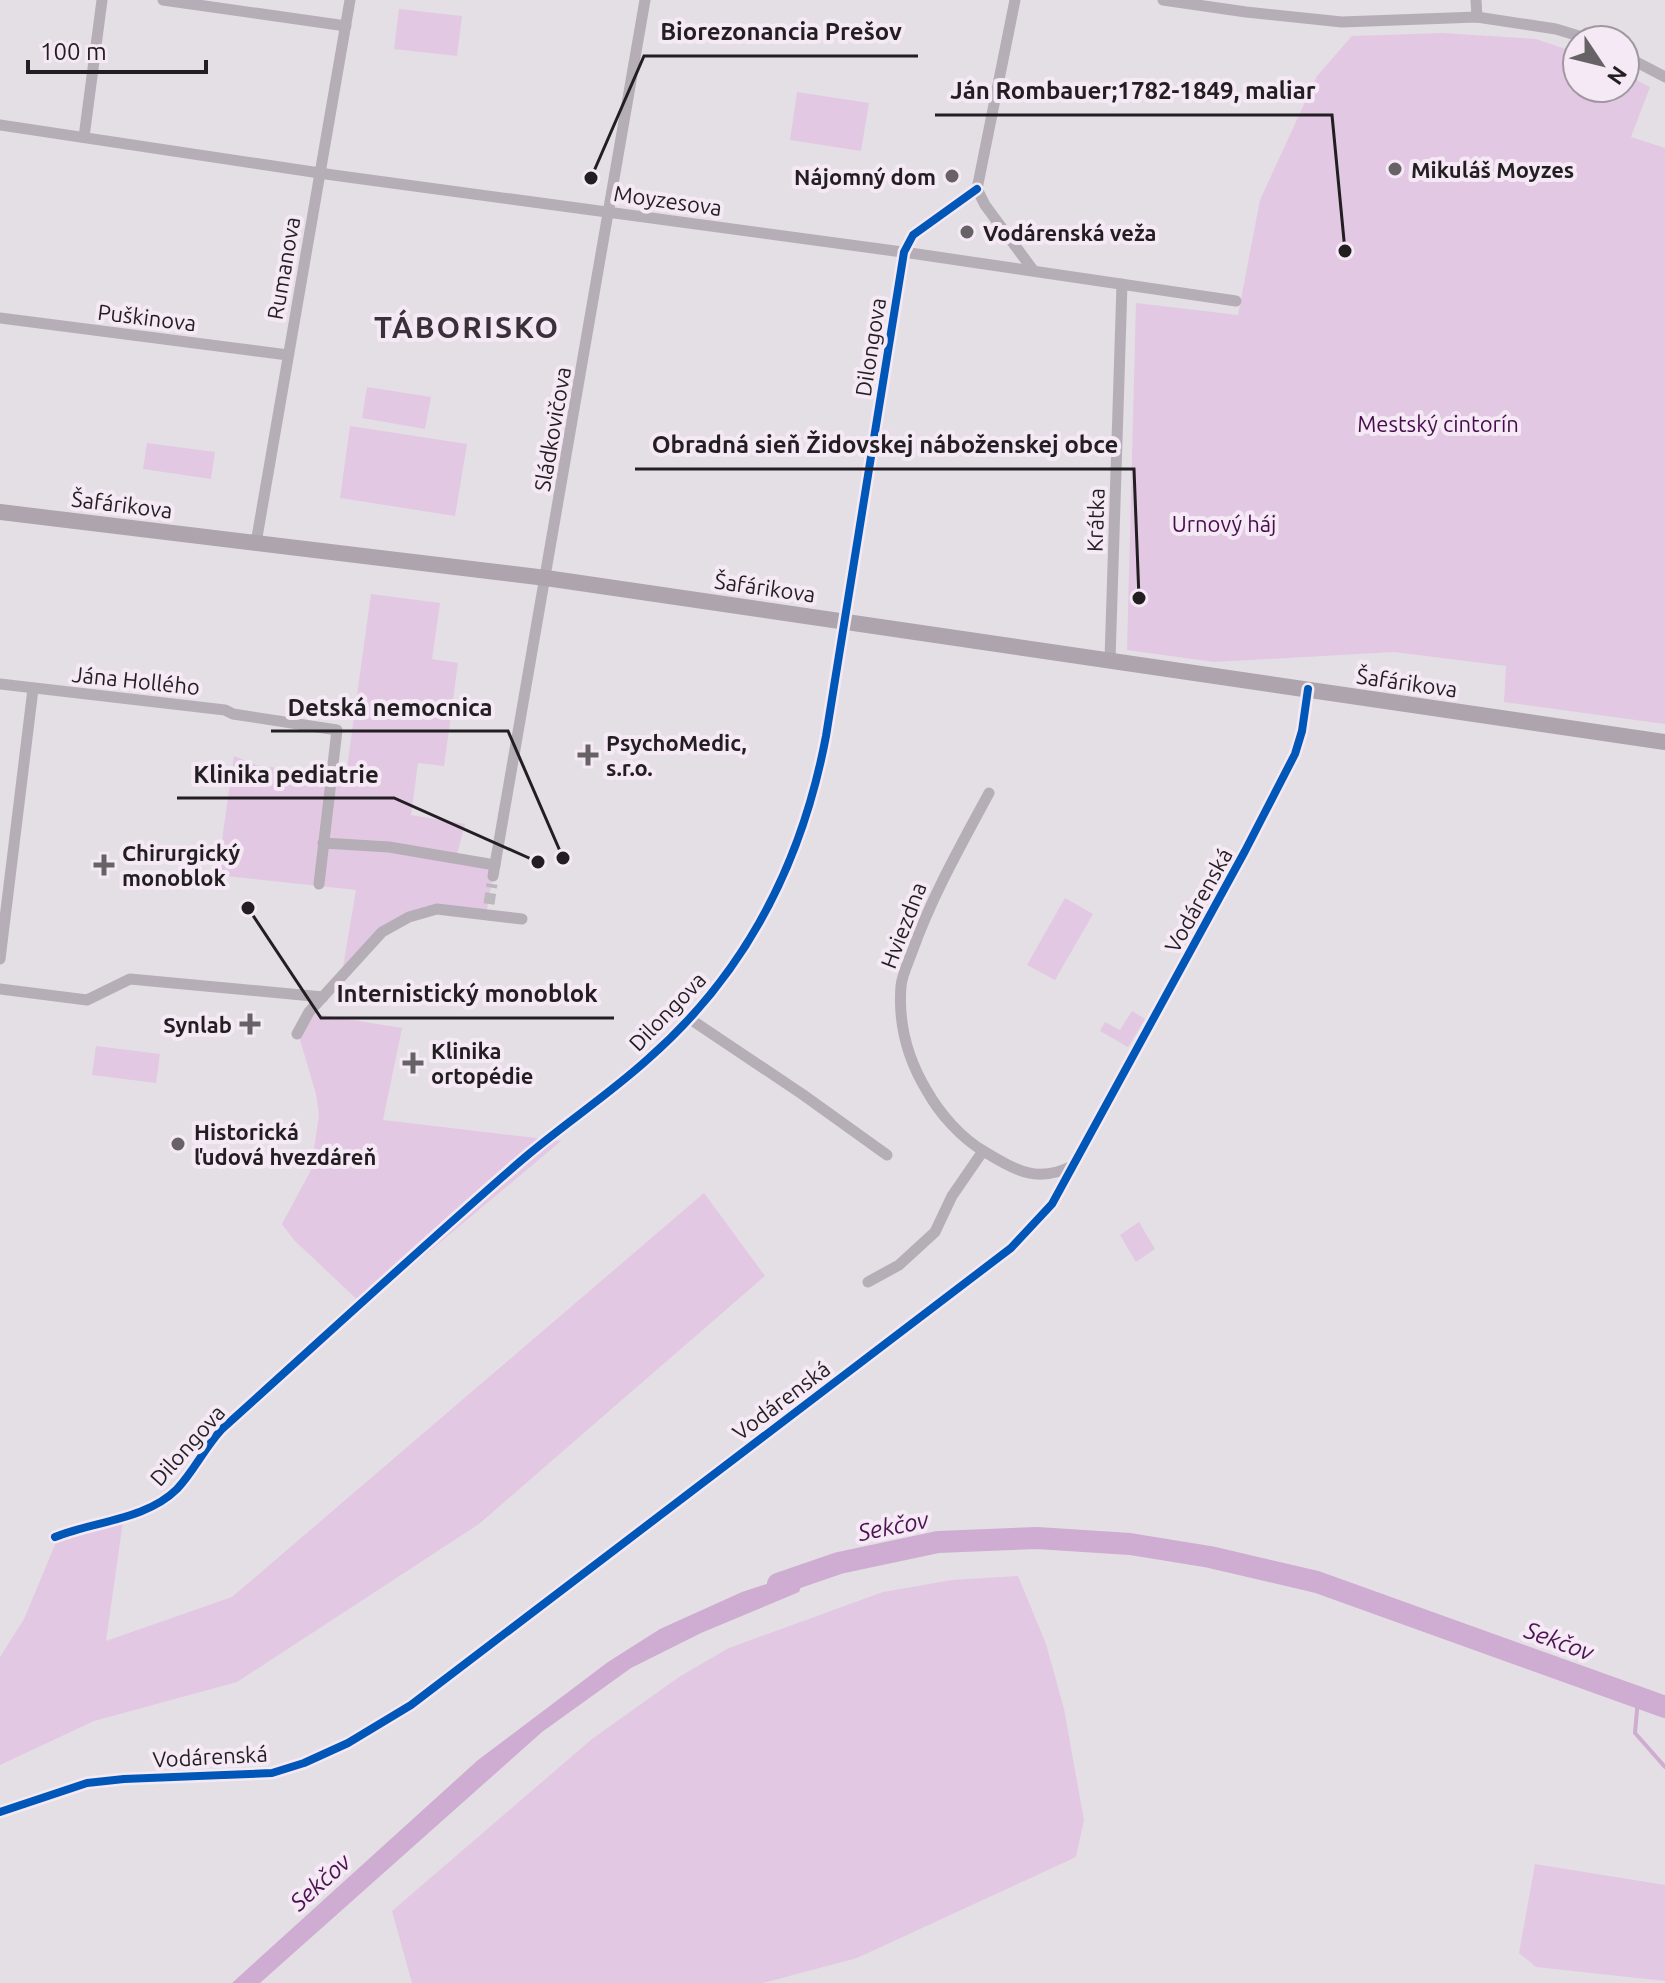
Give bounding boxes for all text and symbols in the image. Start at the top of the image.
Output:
callout: Biorezonancia Prešov [644,8,918,56]
text: Biorezonancia Prešov [660,18,902,45]
scale bar [28,24,206,74]
north arrow [1561,24,1641,104]
text: 100 m [40,38,107,65]
text: N [1603,62,1633,90]
callout: Ján Rombauer;1782-1849, maliar [935,67,1332,115]
text: Ján Rombauer;1782-1849, maliar [950,77,1316,104]
place label: Mikuláš Moyzes [1411,157,1574,182]
marker: Mikuláš Moyzes [1386,160,1404,178]
place label: Nájomný dom [794,164,936,189]
marker: Nájomný dom [943,167,961,185]
street label: Moyzesova [612,180,724,220]
street label: Rumanova [262,215,304,321]
place label: Vodárenská veža [983,220,1156,245]
marker: Vodárenská veža [958,223,976,241]
street label: Dilongova [850,296,890,398]
street label: Puškinova [96,299,198,335]
district label: TÁBORISKO [374,309,560,344]
street label: Sládkovičova [529,365,575,493]
park label: Mestský cintorín [1357,411,1519,436]
callout: Obradná sieň Židovskej náboženskej obce [635,421,1134,469]
text: Obradná sieň Židovskej náboženskej obce [652,429,1118,458]
street label: Šafárikova [70,485,174,523]
street label: Krátka [1081,488,1109,552]
park label: Urnový háj [1172,511,1276,536]
street label: Šafárikova [713,568,817,606]
street label: Jána Hollého [71,661,201,699]
street label: Šafárikova [1355,663,1459,701]
callout: Detská nemocnica [271,683,508,731]
text: Detská nemocnica [288,694,492,721]
place label: PsychoMedic, s.r.o. [606,730,747,780]
marker: PsychoMedic, s.r.o. [577,744,599,766]
callout: Klinika pediatrie [177,750,394,798]
text: Klinika pediatrie [193,761,379,788]
place label: Chirurgický monoblok [122,840,240,890]
street label: Vodárenská [1159,844,1237,956]
marker: Chirurgický monoblok [93,854,115,876]
street label: Hviezdna [875,878,931,972]
street label: Dilongova [623,967,711,1055]
callout: Internistický monoblok [321,970,614,1018]
text: Internistický monoblok [336,980,598,1007]
place label: Synlab [163,1012,232,1037]
marker: Synlab [239,1013,261,1035]
place label: Klinika ortopédie [431,1038,534,1088]
marker: Klinika ortopédie [402,1052,424,1074]
place label: Historická ľudová hvezdáreň [194,1119,376,1169]
marker: Historická ľudová hvezdáreň [169,1135,187,1153]
street label: Vodárenská [727,1355,835,1445]
street label: Dilongova [144,1400,230,1490]
water label: Sekčov [855,1506,932,1546]
water label: Sekčov [1520,1616,1599,1666]
street label: Vodárenská [152,1741,268,1771]
water label: Sekčov [284,1847,357,1917]

